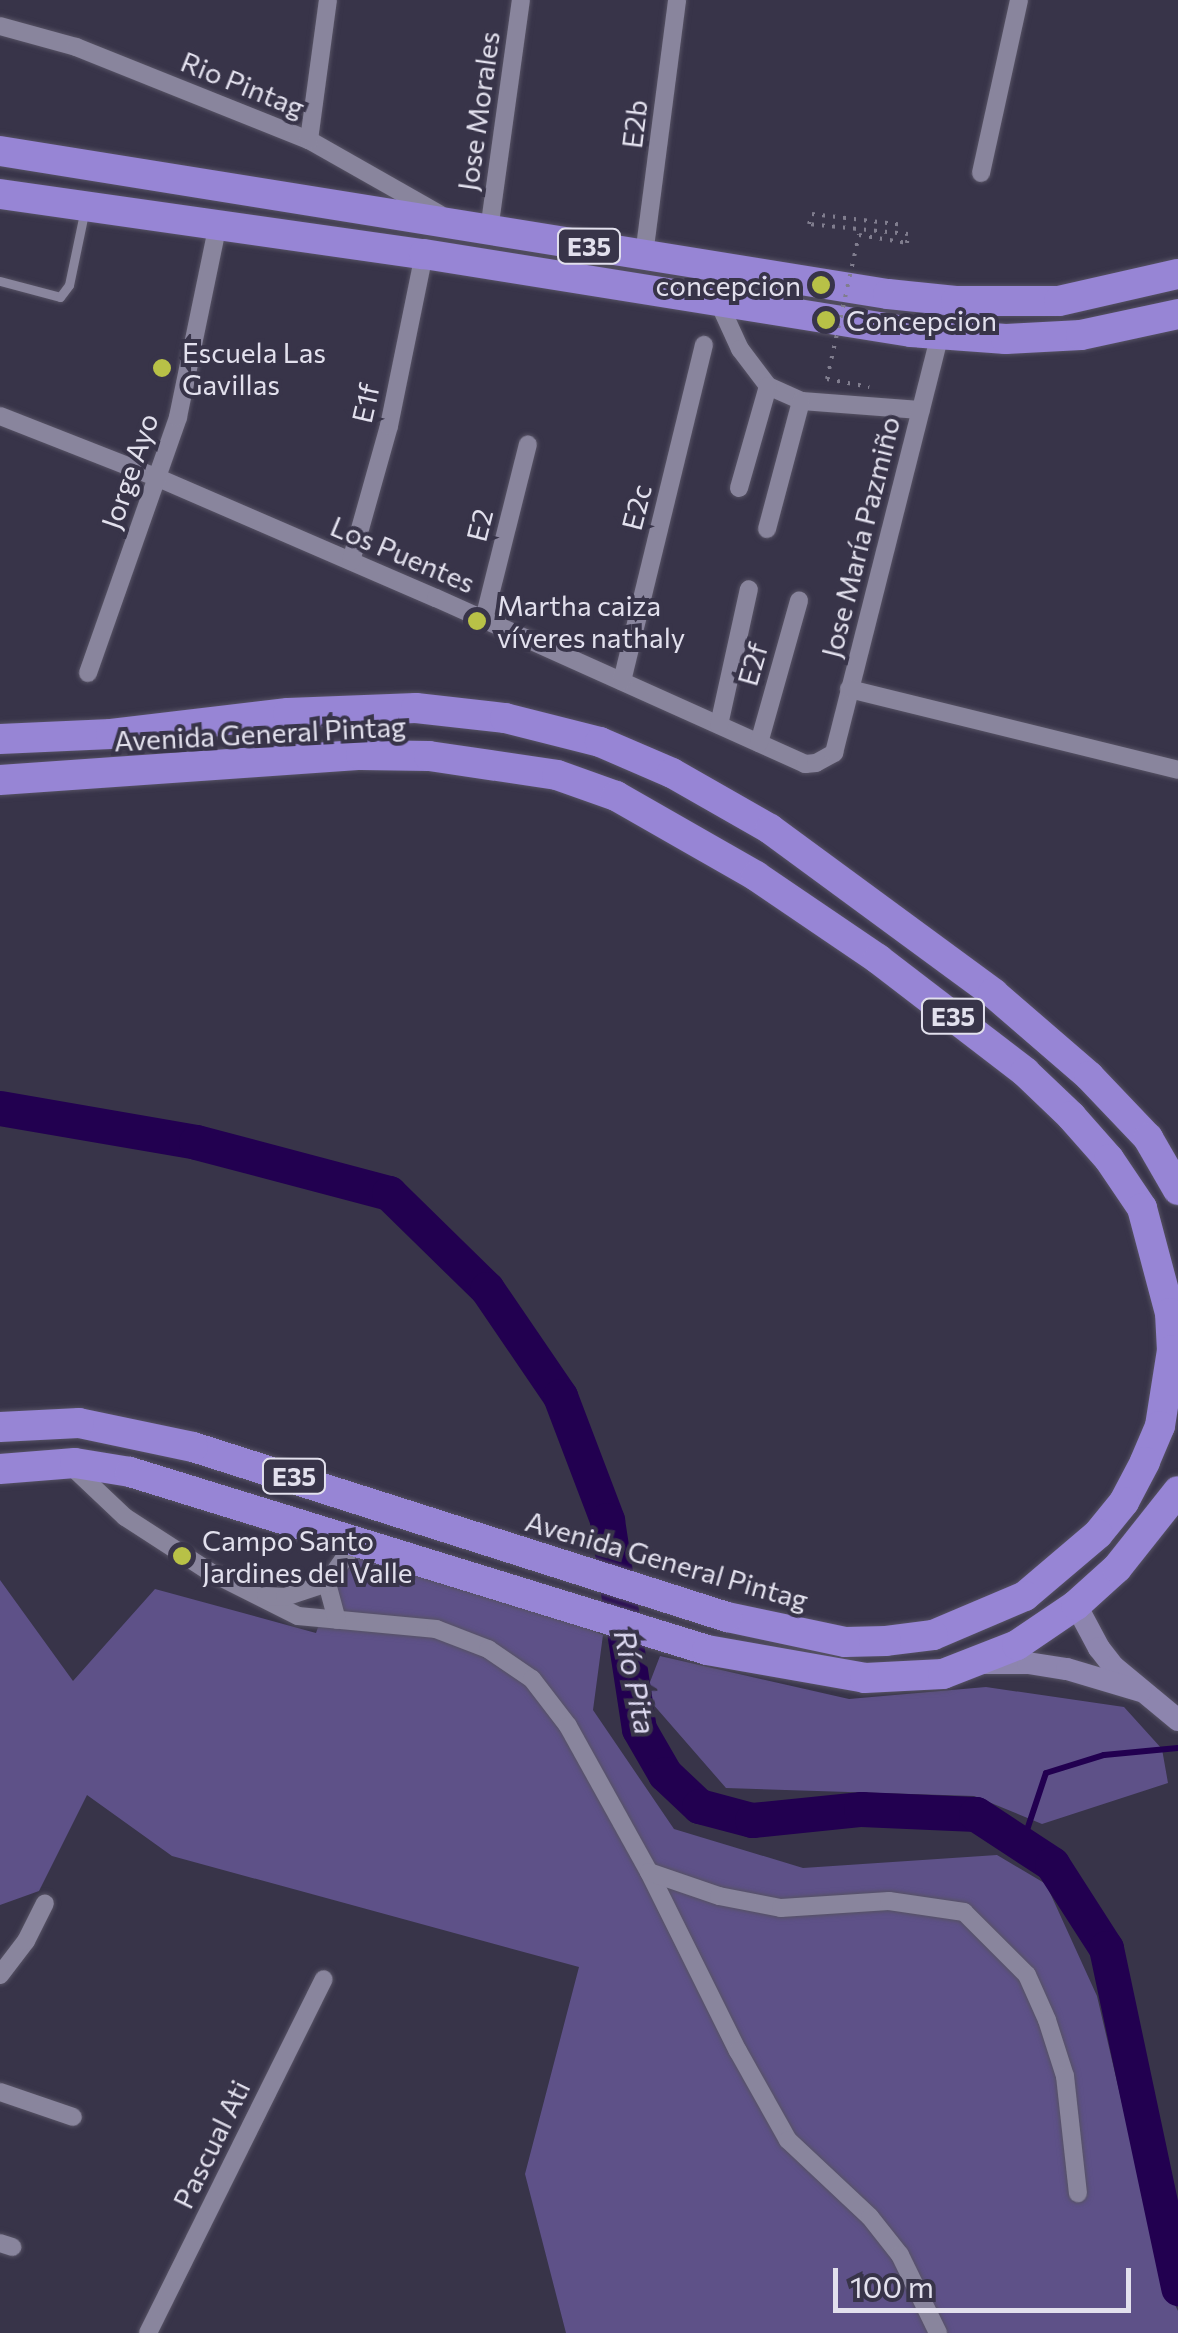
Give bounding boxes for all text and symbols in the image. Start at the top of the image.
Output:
street label: Jose Morales [450,29,506,193]
street label: Rio Pintag [176,44,310,124]
street label: E2b [614,98,654,150]
road number: E35 [556,226,622,266]
place label: concepcion [655,268,801,302]
marker: concepcion [810,274,832,296]
place label: Concepcion [846,303,997,337]
marker: Concepcion [815,309,837,331]
place label: Escuela Las Gavillas [182,335,326,401]
marker: Escuela Las Gavillas [151,357,173,379]
street label: E1f [344,380,386,426]
street label: Jorge Ayo [94,409,164,533]
street label: Jose María Pazmiño [814,413,906,661]
street label: E2c [614,481,658,533]
street label: E2 [459,505,499,545]
street label: Los Puentes [326,509,480,599]
place label: Martha caiza víveres nathaly [497,588,685,654]
marker: Martha caiza víveres nathaly [466,610,488,632]
street label: E2f [730,639,774,689]
street label: Avenida General Pintag [113,709,407,757]
road number: E35 [920,996,986,1036]
road number: E35 [262,1456,326,1496]
street label: Avenida General Pintag [522,1504,812,1616]
place label: Campo Santo Jardines del Valle [202,1523,413,1589]
marker: Campo Santo Jardines del Valle [171,1545,193,1567]
water label: Río Pita [607,1626,665,1738]
street label: Pascual Ati [166,2074,256,2214]
scale bar [838,2248,1136,2310]
text: 100 m [850,2267,934,2304]

